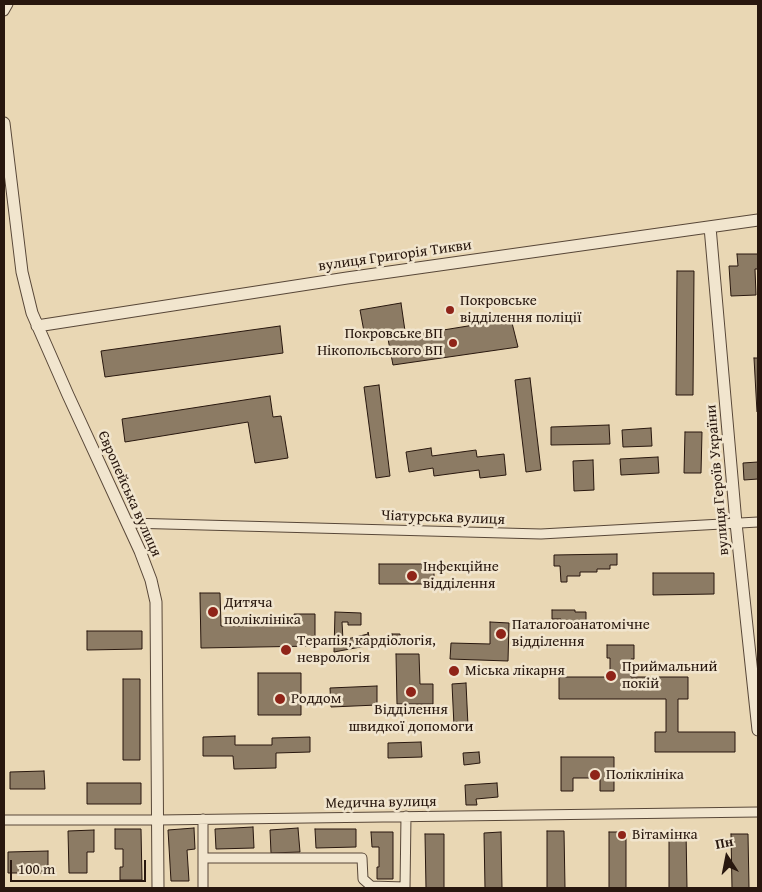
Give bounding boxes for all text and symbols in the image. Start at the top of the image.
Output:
street label: вулиця Григорія Тикви [317,236,473,276]
place label: Покровське відділення поліції [460,292,582,327]
marker: Покровське відділення поліції [444,304,456,316]
place label: Покровське ВП Нікопольського ВП [317,325,443,360]
marker: Покровське ВП Нікопольського ВП [447,337,459,349]
street label: вулиця Героїв України [702,404,734,556]
street label: Європейська вулиця [93,428,165,560]
street label: Чіатурська вулиця [381,507,505,529]
place label: Інфекційне відділення [423,558,499,593]
marker: Інфекційне відділення [405,569,419,583]
place label: Дитяча поліклініка [224,594,301,629]
marker: Дитяча поліклініка [206,605,220,619]
place label: Паталогоанатомічне відділення [512,616,650,651]
marker: Паталогоанатомічне відділення [494,627,508,641]
place label: Терапія, кардіологія, неврологія [297,632,436,667]
marker: Терапія, кардіологія, неврологія [279,643,293,657]
place label: Приймальний покій [622,658,717,693]
place label: Мiська лiкарня [465,662,565,680]
marker: Мiська лiкарня [447,664,461,678]
marker: Приймальний покій [604,669,618,683]
marker: Відділення швидкої допомоги [404,685,418,699]
place label: Роддом [291,690,341,708]
marker: Роддом [273,692,287,706]
place label: Відділення швидкої допомоги [349,701,473,736]
place label: Поліклініка [606,766,684,784]
marker: Поліклініка [588,768,602,782]
street label: Медична вулиця [325,793,437,813]
place label: Вітамінка [632,826,698,844]
marker: Вітамінка [616,829,628,841]
text: Пн [713,831,735,854]
north arrow [702,832,752,882]
scale bar [12,850,149,882]
text: 100 m [18,858,55,879]

